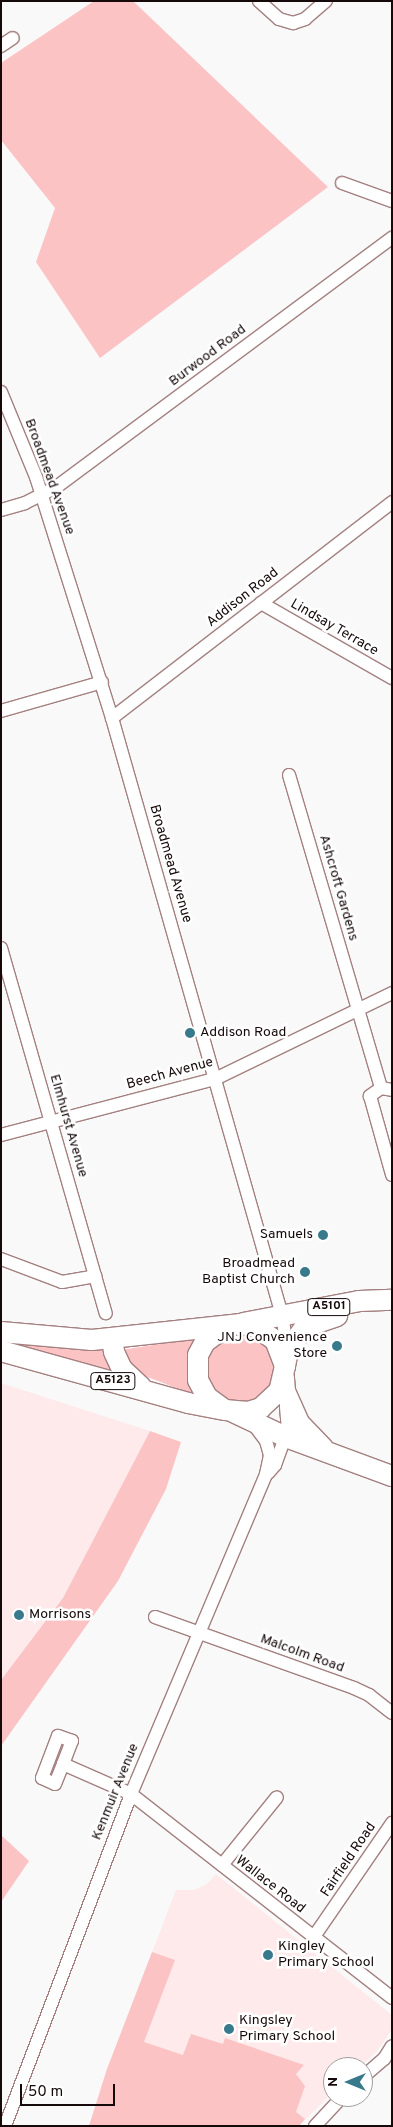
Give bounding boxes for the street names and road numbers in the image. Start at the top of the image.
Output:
street label: Burwood Road [166,322,250,390]
street label: Broadmead Avenue [20,416,78,538]
street label: Addison Road [204,565,282,631]
street label: Lindsay Terrace [287,596,381,660]
street label: Broadmead Avenue [145,803,195,925]
street label: Ashcroft Gardens [315,833,361,943]
street label: Beech Avenue [124,1054,216,1094]
street label: Elmhurst Avenue [45,1072,91,1180]
road number: A5101 [306,1298,352,1316]
road number: A5123 [89,1372,137,1390]
street label: Malcolm Road [258,1631,346,1677]
street label: Kenmuir Avenue [89,1741,143,1843]
street label: Fairfield Road [318,1820,380,1900]
street label: Wallace Road [232,1853,308,1917]

